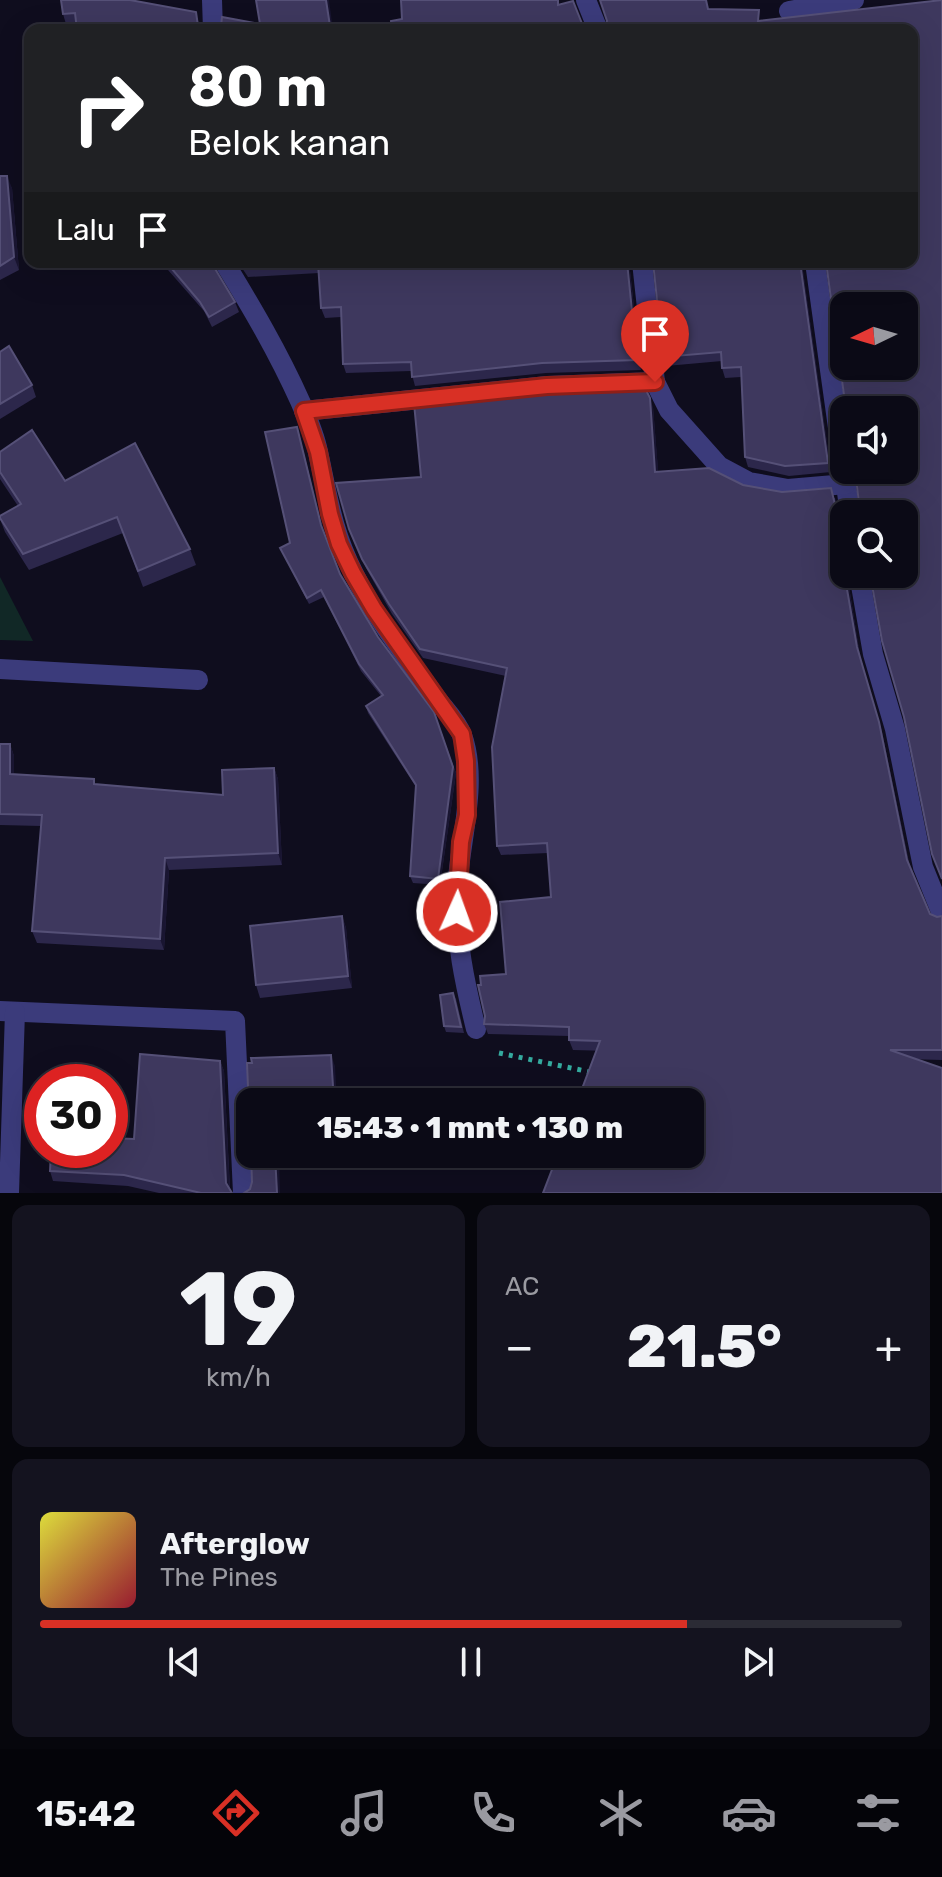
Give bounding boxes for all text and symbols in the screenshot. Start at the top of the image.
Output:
text: 80 m [188,54,327,120]
icon: right [56,56,160,160]
text: Belok kanan [188,121,390,164]
icon: arrive [131,208,175,252]
text: Lalu [56,212,115,248]
north arrow [830,292,918,380]
map controls [830,292,918,588]
pin [621,300,689,382]
icon: arrive [633,312,677,356]
button: sound [830,396,918,484]
button: search [830,500,918,588]
position arrow [415,870,499,954]
speed limit sign: 30 [24,1064,128,1168]
text: 15:43 · 1 mnt · 130 m [317,1110,623,1146]
text: 19 [179,1248,298,1371]
text: AC [505,1271,539,1302]
text: 21.5° [626,1311,782,1382]
text: − [505,1321,534,1373]
text: + [875,1321,902,1373]
text: km/h [206,1362,271,1393]
text: Afterglow [160,1526,310,1562]
text: The Pines [160,1562,278,1593]
icon: previous [162,1640,206,1684]
icon: pause [449,1640,493,1684]
icon: next [736,1640,780,1684]
icon: directions [208,1785,264,1841]
icon: music [336,1785,392,1841]
icon: phone [465,1785,521,1841]
icon: climate [593,1785,649,1841]
icon: car [721,1785,777,1841]
icon: filters [850,1785,906,1841]
text: 15:42 [36,1792,136,1835]

